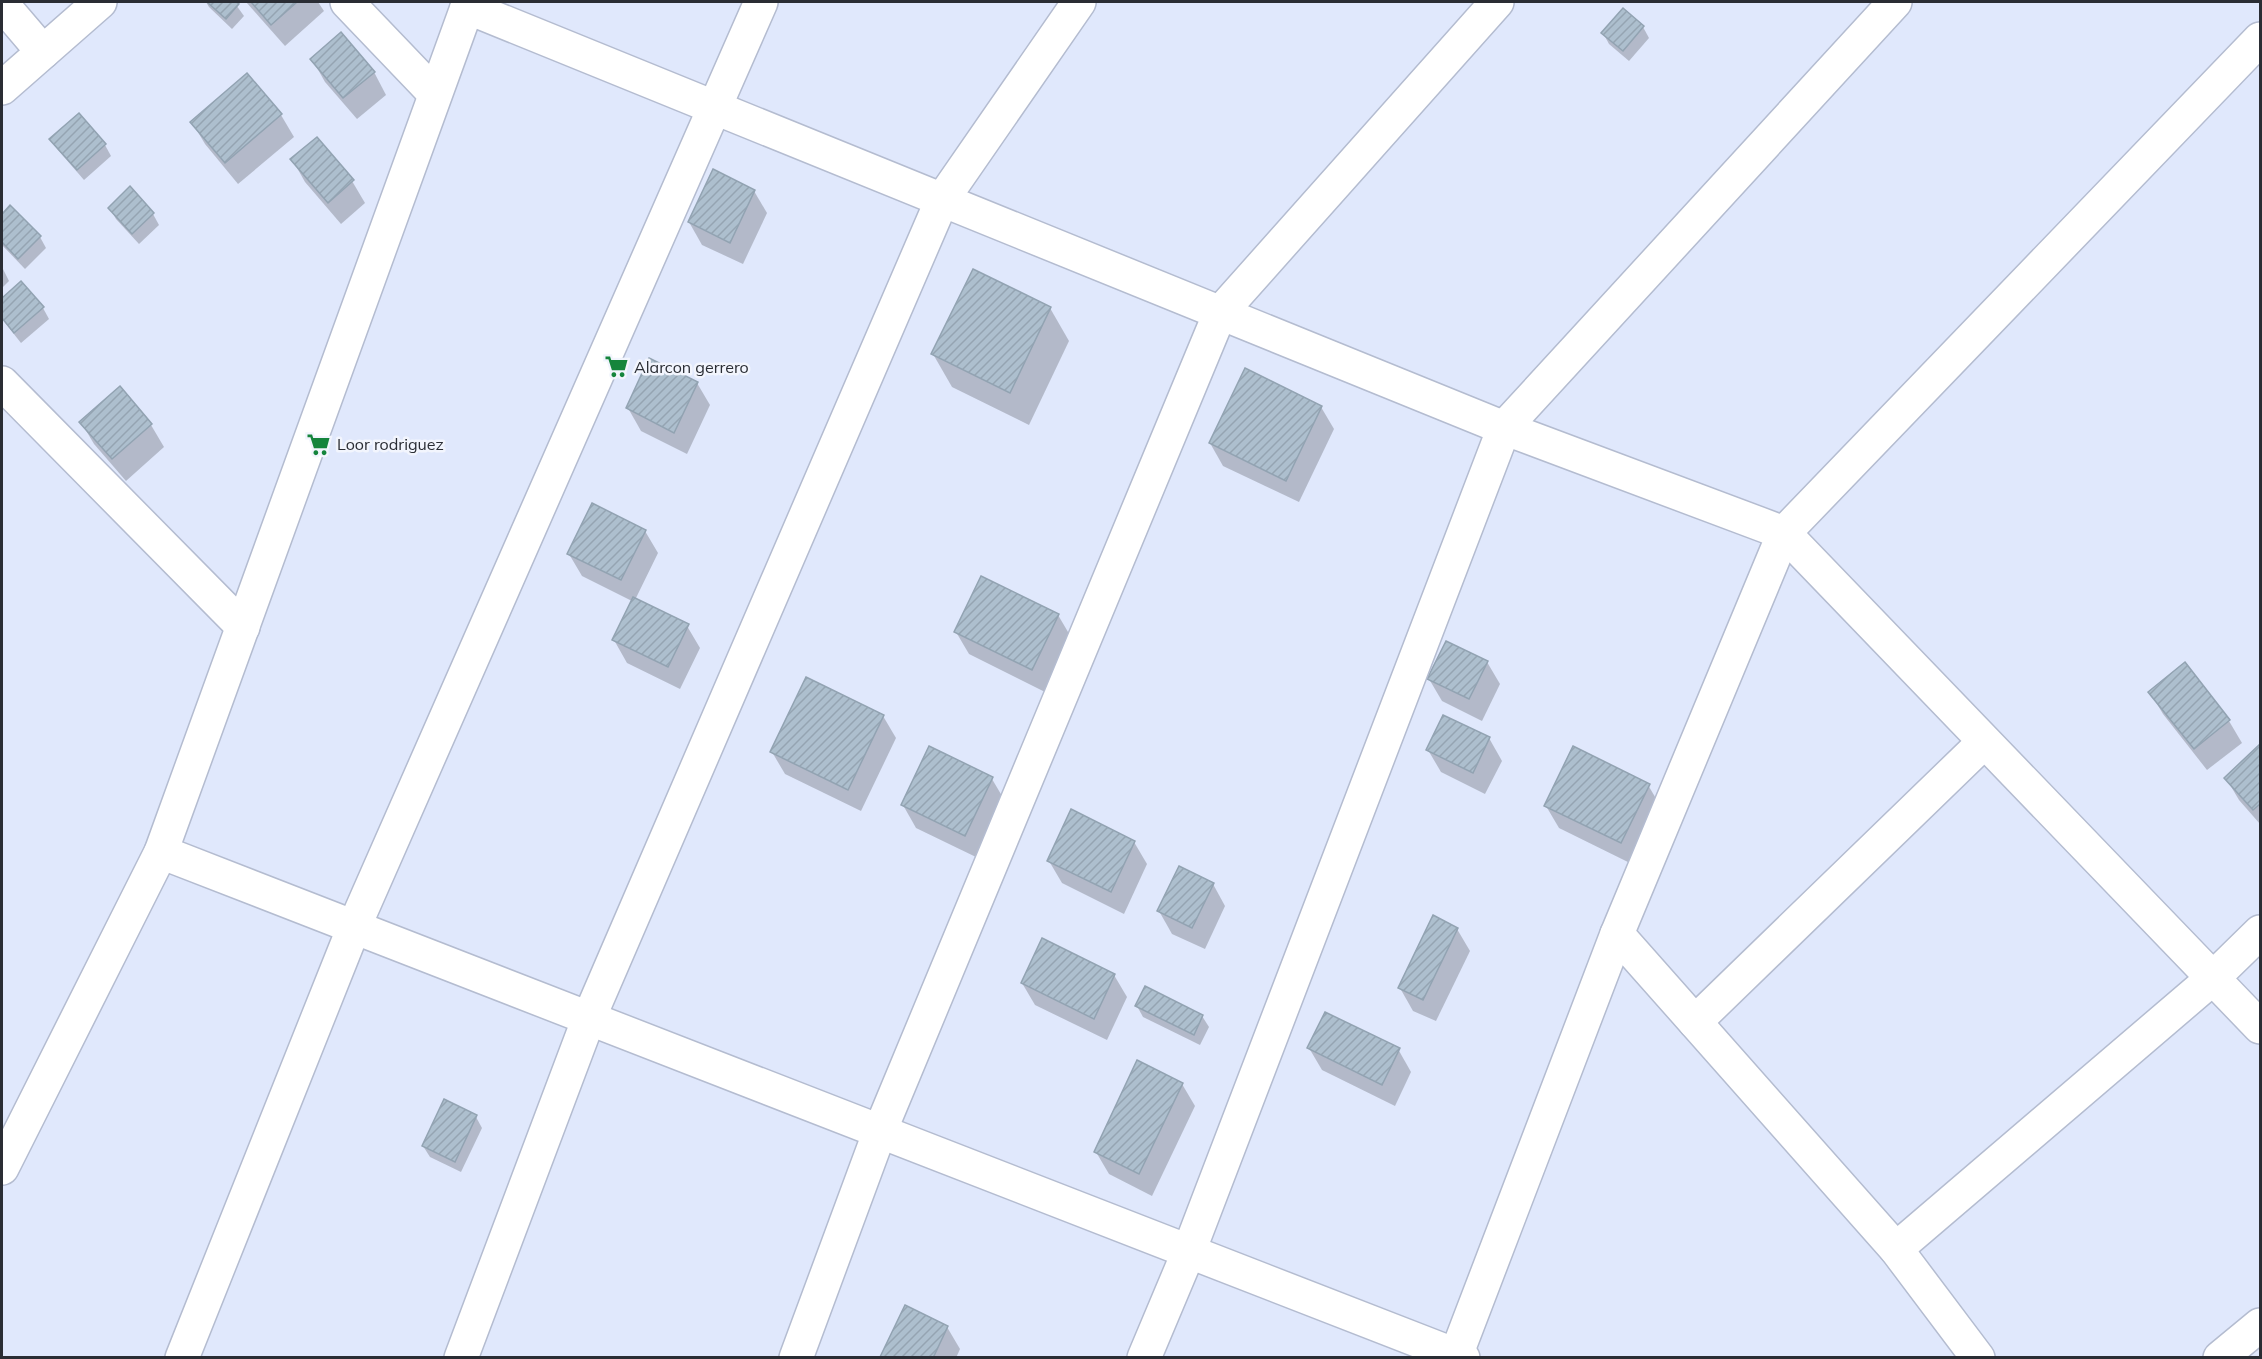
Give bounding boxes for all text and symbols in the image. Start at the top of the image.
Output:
supermarket icon: Alarcon gerrero [603,354,629,380]
place label: Alarcon gerrero [634,357,749,377]
supermarket icon: Loor rodriguez [306,431,332,457]
place label: Loor rodriguez [337,434,444,454]

